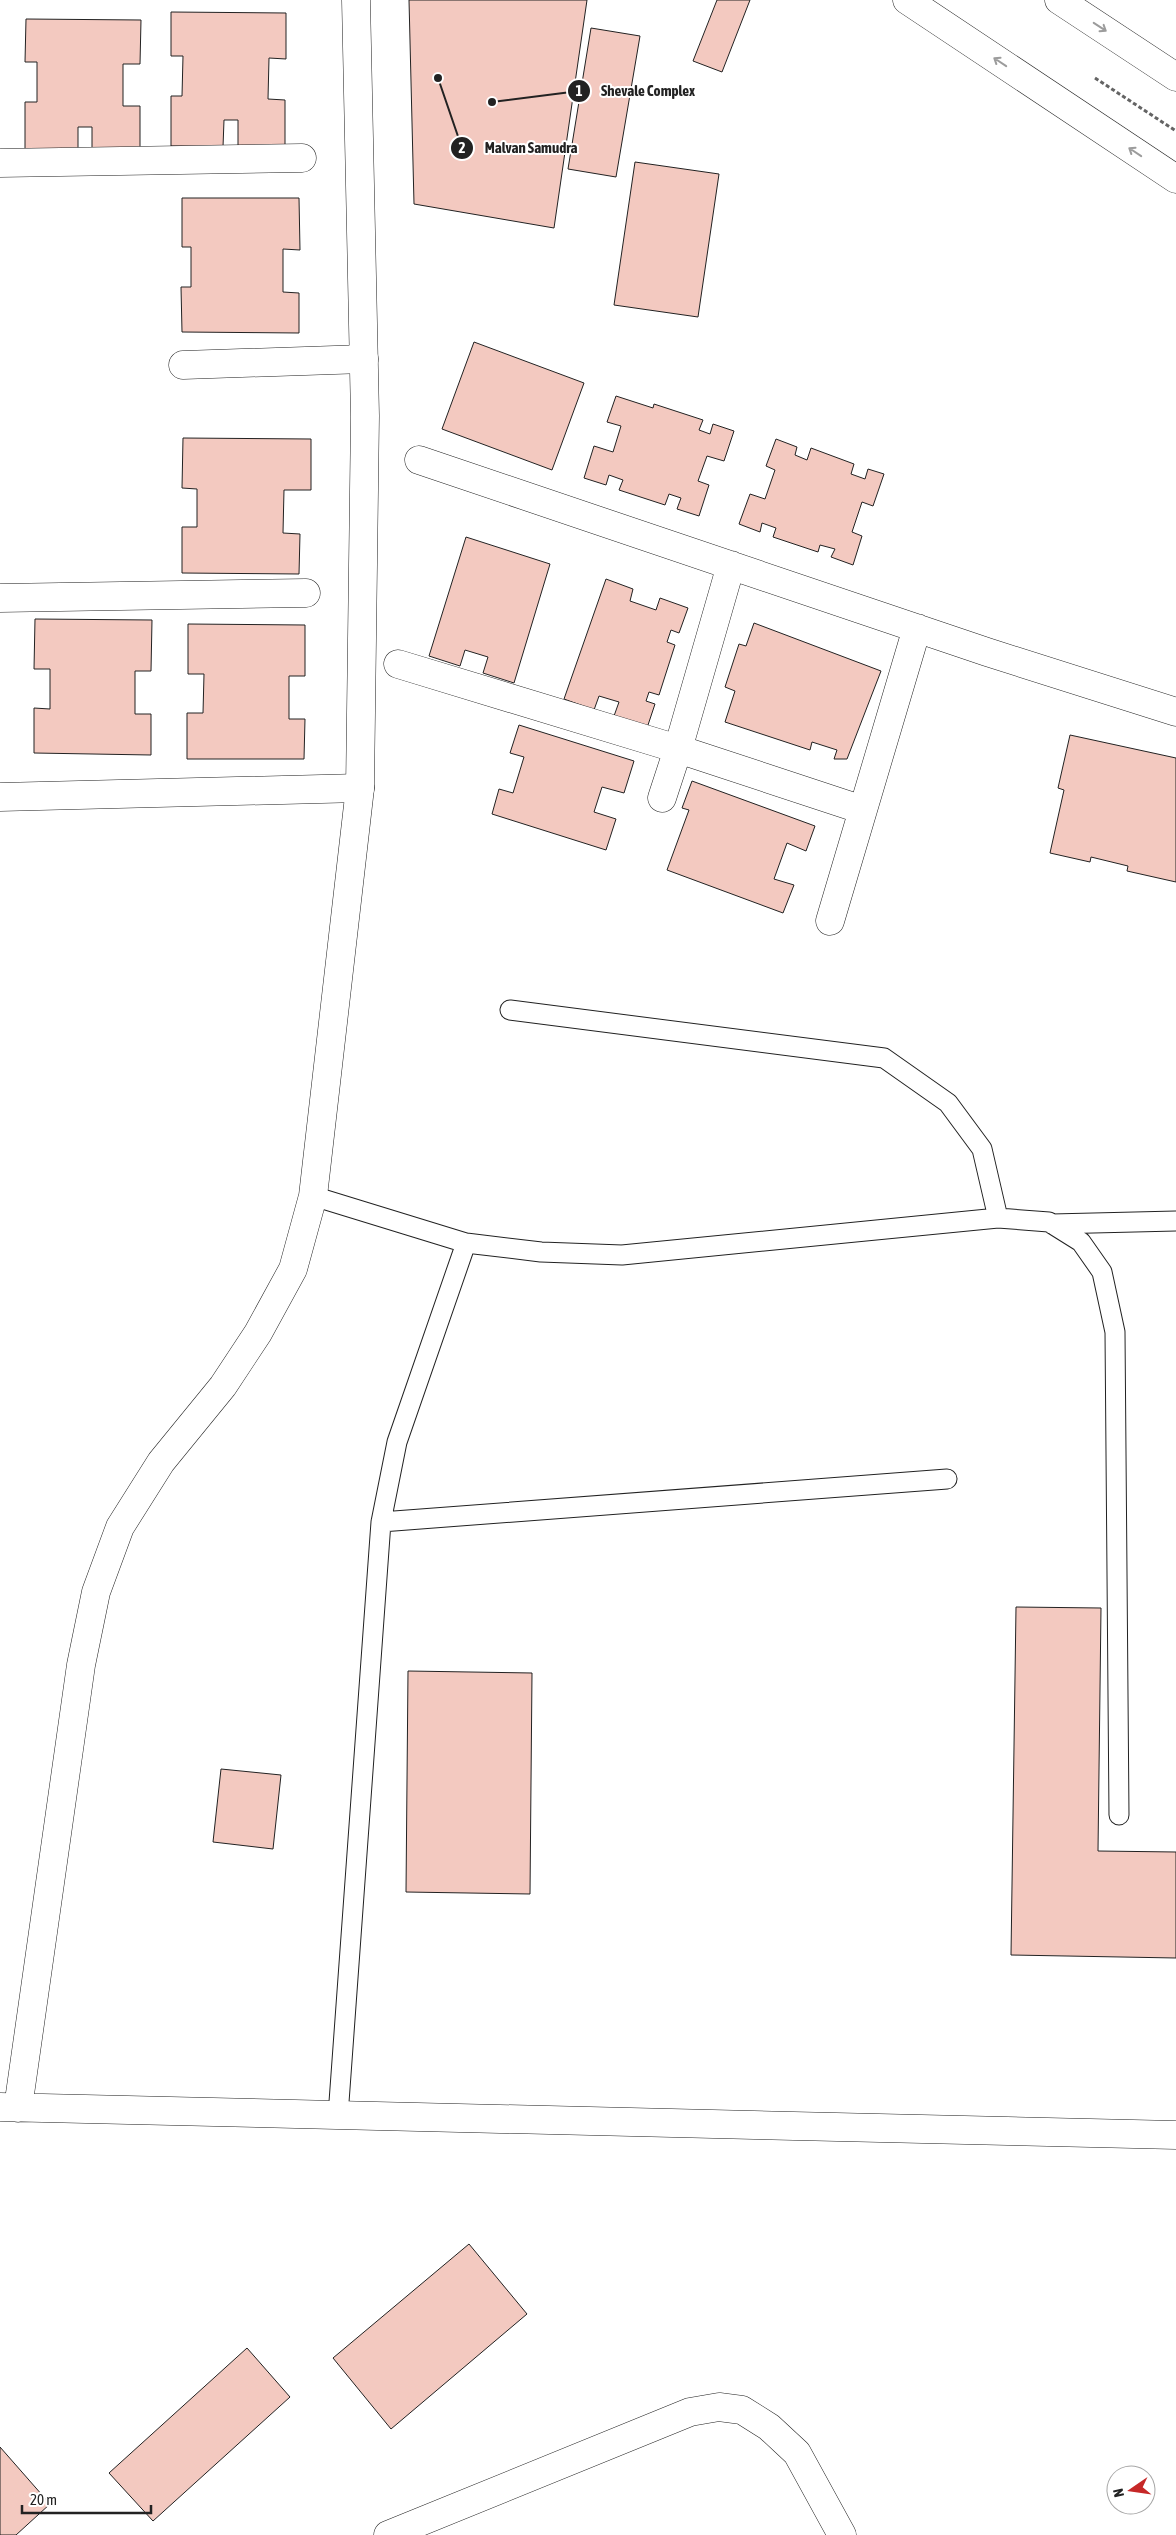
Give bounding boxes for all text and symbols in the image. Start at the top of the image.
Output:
one-way arrow [1093,22,1107,32]
one-way arrow [993,57,1007,67]
callout: Shevale Complex [566,76,705,106]
text: 1 [575,82,583,99]
text: Shevale Complex [601,82,695,99]
callout: Malvan Samudra [450,133,588,163]
text: 2 [458,139,466,156]
text: Malvan Samudra [485,139,577,156]
one-way arrow [1129,147,1143,157]
north arrow [1106,2465,1156,2515]
scale bar [22,2482,151,2514]
text: N [1110,2487,1127,2499]
text: 20 m [30,2491,57,2508]

